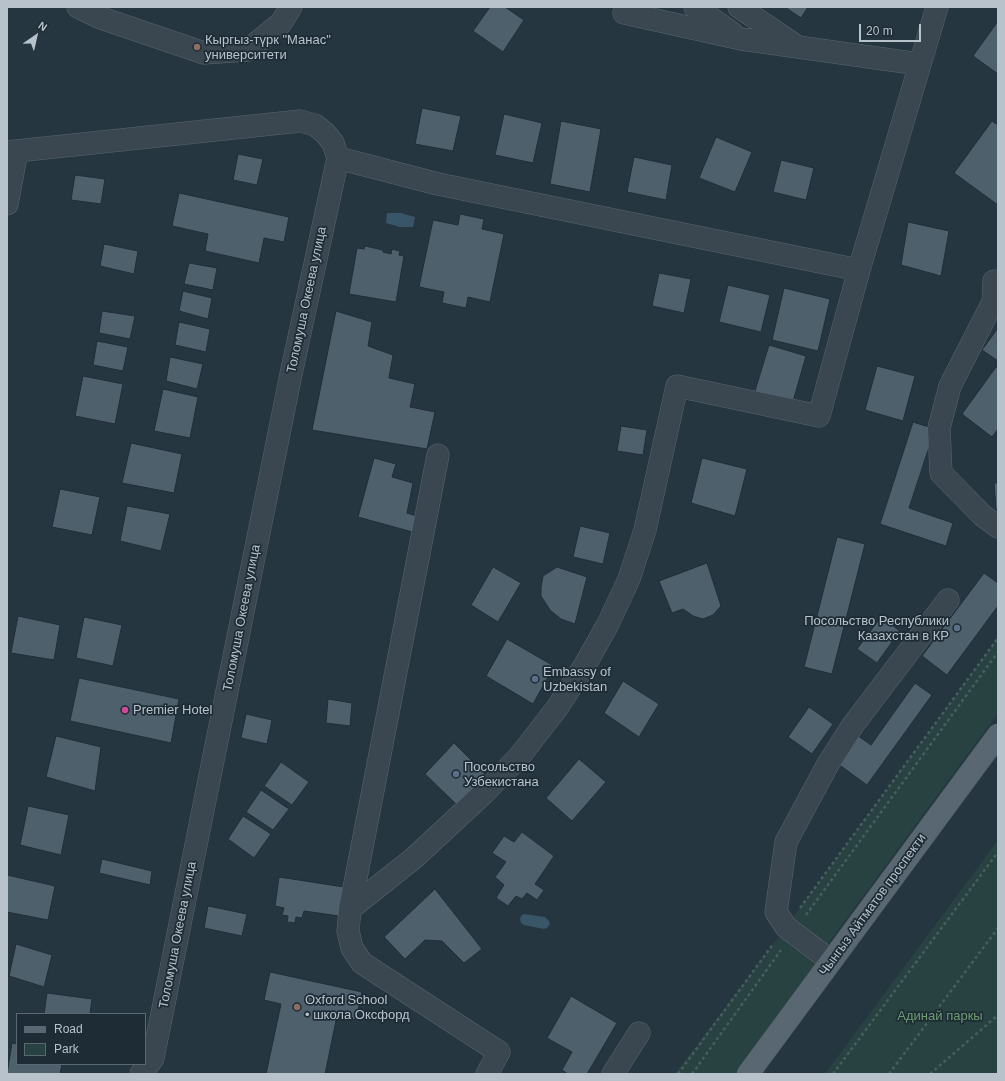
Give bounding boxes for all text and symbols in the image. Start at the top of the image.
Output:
north arrow [16,16,56,56]
scale bar [861,16,923,42]
text: N [36,19,49,33]
text: 20 m [866,24,893,38]
place label: Кыргыз-түрк "Манас" университети [205,32,331,63]
marker: Кыргыз-түрк "Манас" университети [192,42,202,52]
street label: Толомуша Океева улица [284,225,330,375]
street label: Толомуша Океева улица [220,543,264,693]
place label: Посольство Республики Казахстан в КР [804,613,949,644]
marker: Посольство Республики Казахстан в КР [952,623,962,633]
place label: Embassy of Uzbekistan [543,664,611,695]
marker: Embassy of Uzbekistan [530,674,540,684]
place label: Premier Hotel [133,702,212,718]
marker: Premier Hotel [120,705,130,715]
place label: Посольство Узбекистана [464,759,539,790]
marker: Посольство Узбекистана [451,769,461,779]
street label: Чынгыз Айтматов проспекти [816,831,930,979]
street label: Толомуша Океева улица [156,860,200,1010]
place label: Oxford School • школа Оксфорд [305,992,410,1023]
marker: Oxford School • школа Оксфорд [292,1002,302,1012]
park label: Адинай паркы [897,1008,983,1024]
legend [16,1013,146,1065]
text: Road [54,1022,83,1036]
text: Park [54,1042,79,1056]

